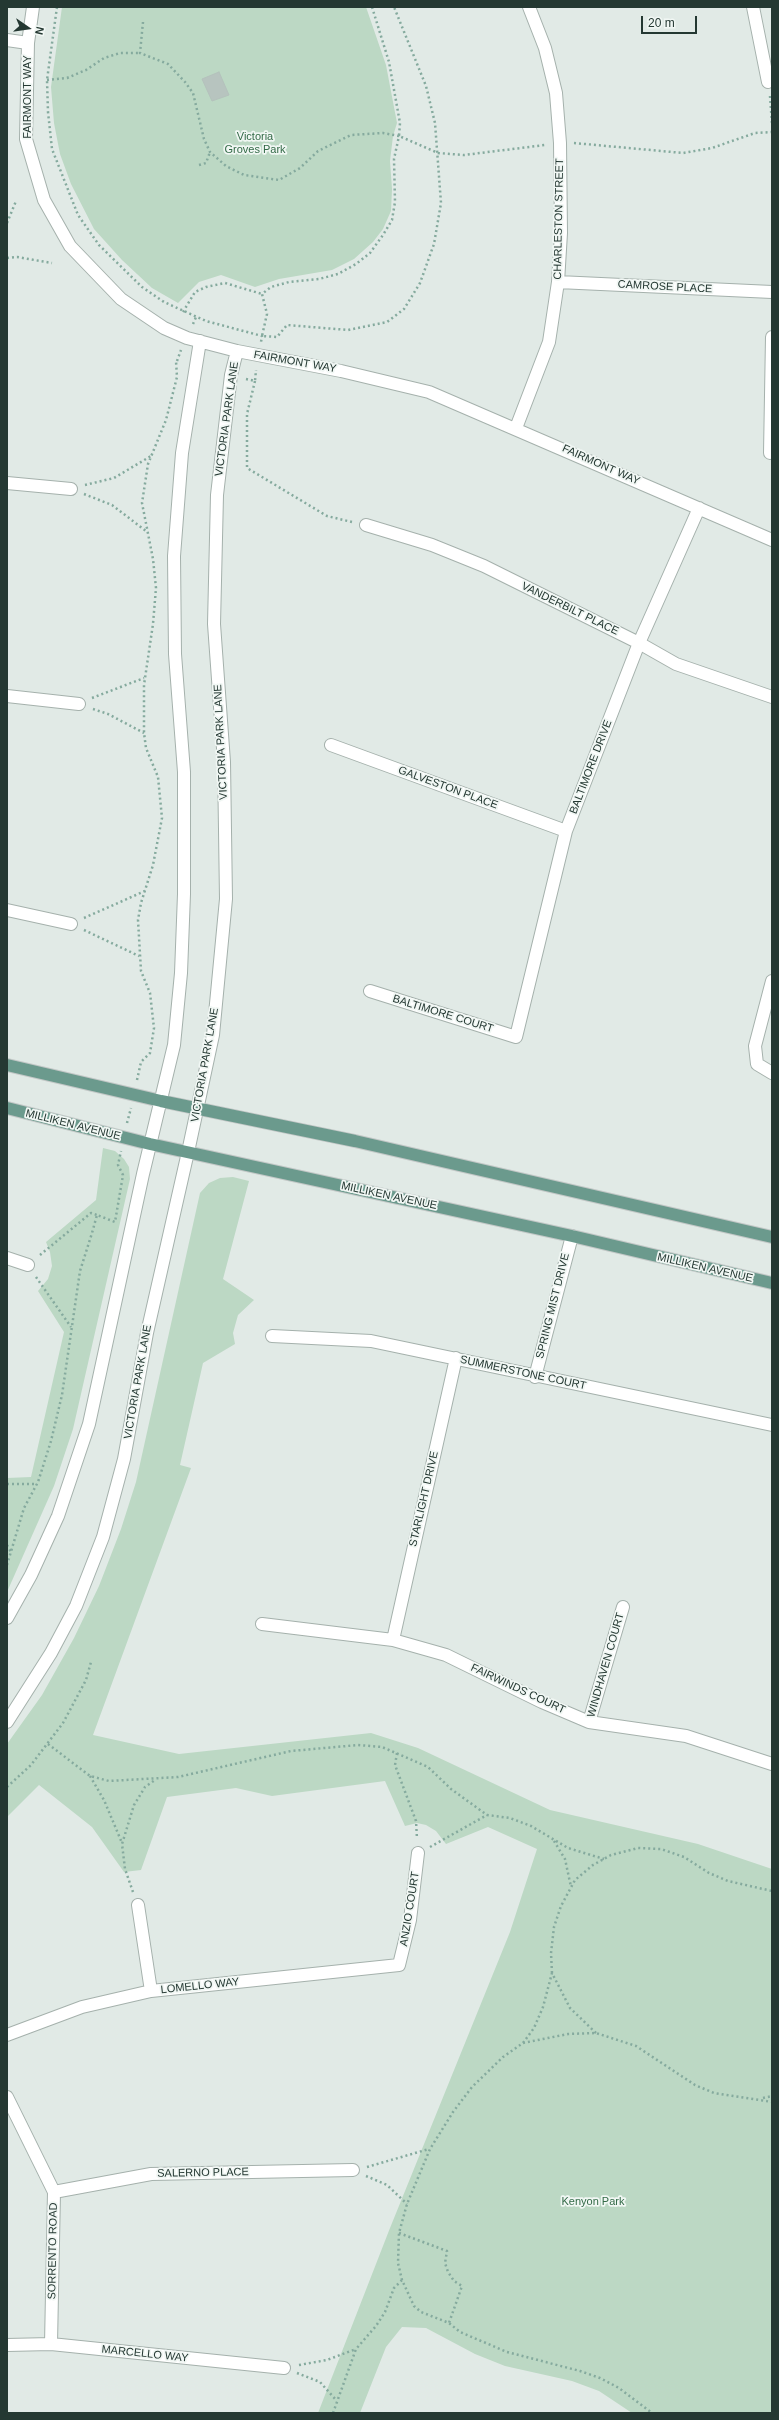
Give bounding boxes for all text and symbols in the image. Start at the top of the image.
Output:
north arrow [8,8,48,48]
scale bar [643,8,699,34]
text: 20 m [648,16,675,30]
text: N [33,25,46,36]
street label: FAIRMONT WAY [21,55,35,139]
park label: Victoria Groves Park [224,130,286,156]
street label: CHARLESTON STREET [551,158,567,280]
street label: CAMROSE PLACE [617,278,713,296]
street label: FAIRMONT WAY [253,348,337,376]
street label: VICTORIA PARK LANE [212,361,242,477]
street label: FAIRMONT WAY [560,442,642,488]
street label: VANDERBILT PLACE [519,580,621,638]
street label: VICTORIA PARK LANE [211,684,231,800]
street label: BALTIMORE DRIVE [567,718,615,816]
street label: GALVESTON PLACE [396,764,500,812]
street label: BALTIMORE COURT [391,992,495,1036]
street label: VICTORIA PARK LANE [188,1007,222,1123]
street label: MILLIKEN AVENUE [24,1107,122,1143]
street label: MILLIKEN AVENUE [340,1179,438,1213]
street label: MILLIKEN AVENUE [656,1251,754,1285]
street label: SPRING MIST DRIVE [534,1252,572,1360]
street label: VICTORIA PARK LANE [121,1324,155,1440]
street label: SUMMERSTONE COURT [459,1353,587,1393]
street label: STARLIGHT DRIVE [407,1450,441,1548]
street label: WINDHAVEN COURT [585,1611,627,1719]
street label: FAIRWINDS COURT [469,1661,567,1717]
street label: ANZIO COURT [398,1871,422,1947]
street label: LOMELLO WAY [160,1975,240,1997]
street label: SALERNO PLACE [157,2166,249,2180]
park label: Kenyon Park [562,2195,624,2209]
street label: SORRENTO ROAD [46,2202,60,2300]
street label: MARCELLO WAY [101,2343,189,2365]

